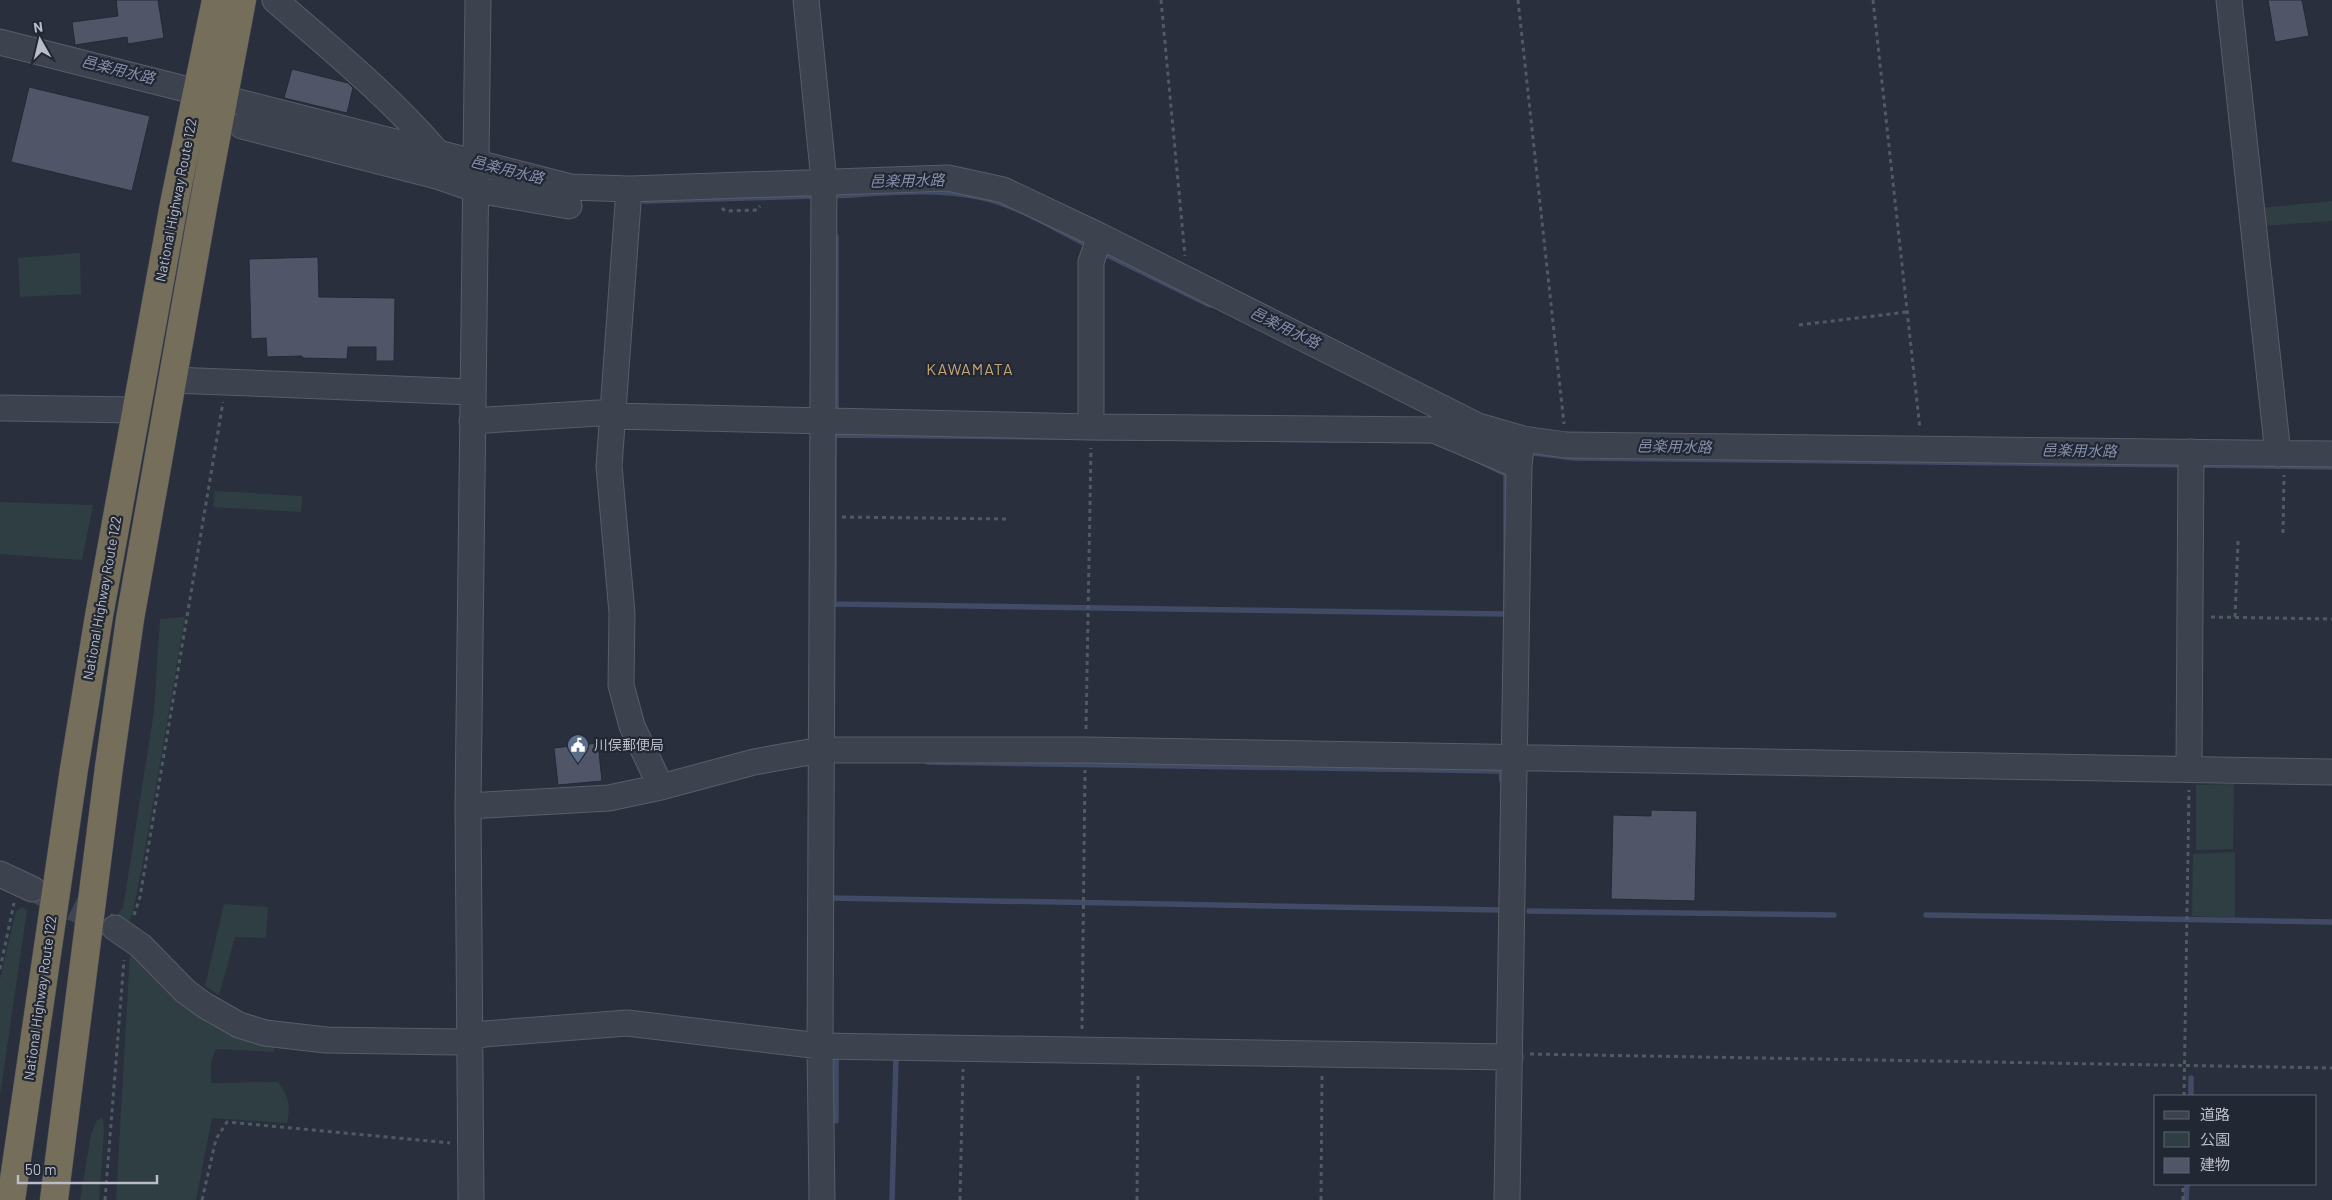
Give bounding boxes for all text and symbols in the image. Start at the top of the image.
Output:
north arrow [15,15,65,65]
text: N [32,18,44,36]
water label: 邑楽用水路 [80,51,159,87]
street label: National Highway Route 122 [151,117,200,283]
water label: 邑楽用水路 [469,151,548,187]
water label: 邑楽用水路 [869,170,947,190]
water label: 邑楽用水路 [1248,303,1325,353]
district label: KAWAMATA [926,359,1014,378]
water label: 邑楽用水路 [1636,436,1714,456]
water label: 邑楽用水路 [2041,440,2119,460]
street label: National Highway Route 122 [79,515,124,681]
public building icon: 川俣郵便局 [566,733,590,764]
place label: 川俣郵便局 [594,736,664,753]
street label: National Highway Route 122 [20,914,59,1081]
legend [2154,1095,2317,1185]
text: 道路 [2200,1105,2230,1123]
text: 公園 [2200,1130,2230,1148]
scale bar [18,1152,156,1184]
text: 建物 [2200,1155,2230,1173]
text: 50 m [25,1160,57,1178]

